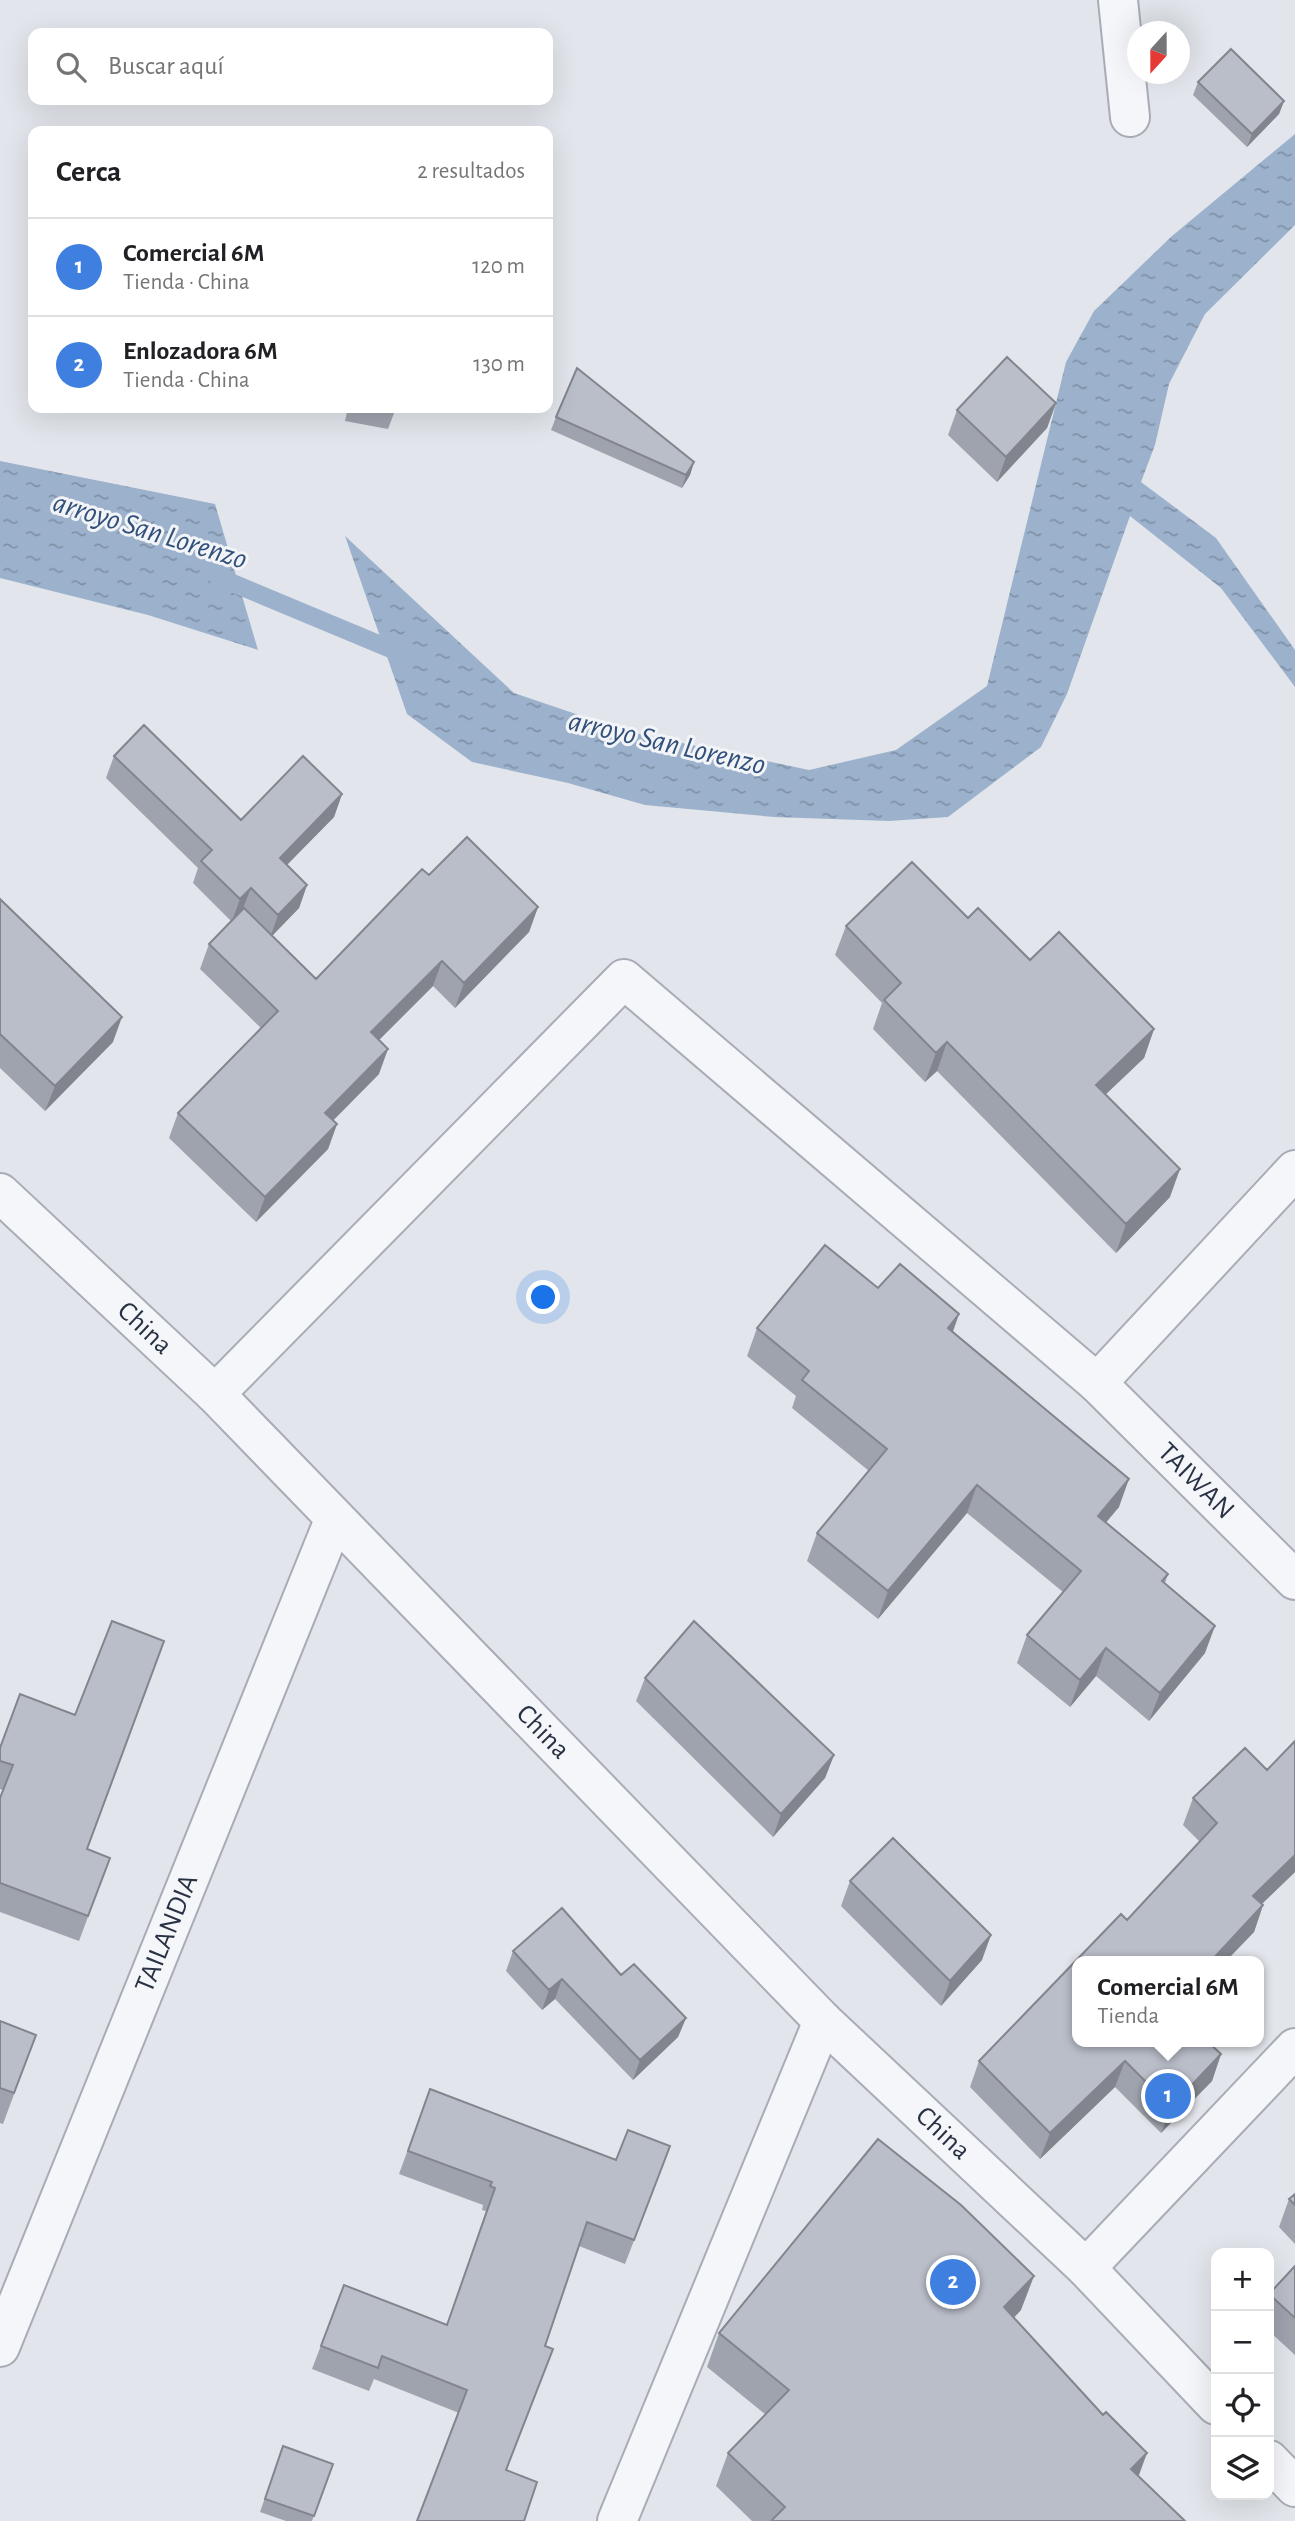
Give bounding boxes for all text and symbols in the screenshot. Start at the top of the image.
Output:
north arrow [1127,21,1190,84]
search box [28,28,553,105]
icon: search [52,48,90,86]
text: Buscar aquí [108,53,224,79]
text: Cerca [56,157,121,187]
text: 2 resultados [417,160,525,183]
text: Comercial 6M [123,240,264,266]
text: 1 [75,255,83,278]
text: 120 m [472,255,525,278]
text: Tienda · China [123,271,250,294]
text: Enlozadora 6M [123,338,278,364]
text: 2 [74,353,84,376]
text: 130 m [473,353,525,376]
text: Tienda · China [123,369,250,392]
water label: arroyo San Lorenzo [49,487,251,575]
water label: arroyo San Lorenzo [566,706,768,780]
your location [526,1280,560,1314]
street label: China [112,1296,177,1360]
street label: TAIWAN [1152,1438,1239,1525]
street label: China [511,1699,575,1764]
street label: TAILANDIA [131,1870,203,1996]
popup [1072,1956,1264,2047]
text: Comercial 6M [1097,1974,1239,2000]
text: Tienda [1097,2005,1159,2028]
pin: 1 [1145,2070,1191,2122]
street label: China [910,2102,975,2165]
map controls [1211,2248,1274,2500]
button: + [1211,2248,1274,2311]
pin: 2 [930,2256,976,2308]
button: − [1211,2311,1274,2374]
button: locate [1211,2374,1274,2437]
button: layers [1211,2437,1274,2500]

